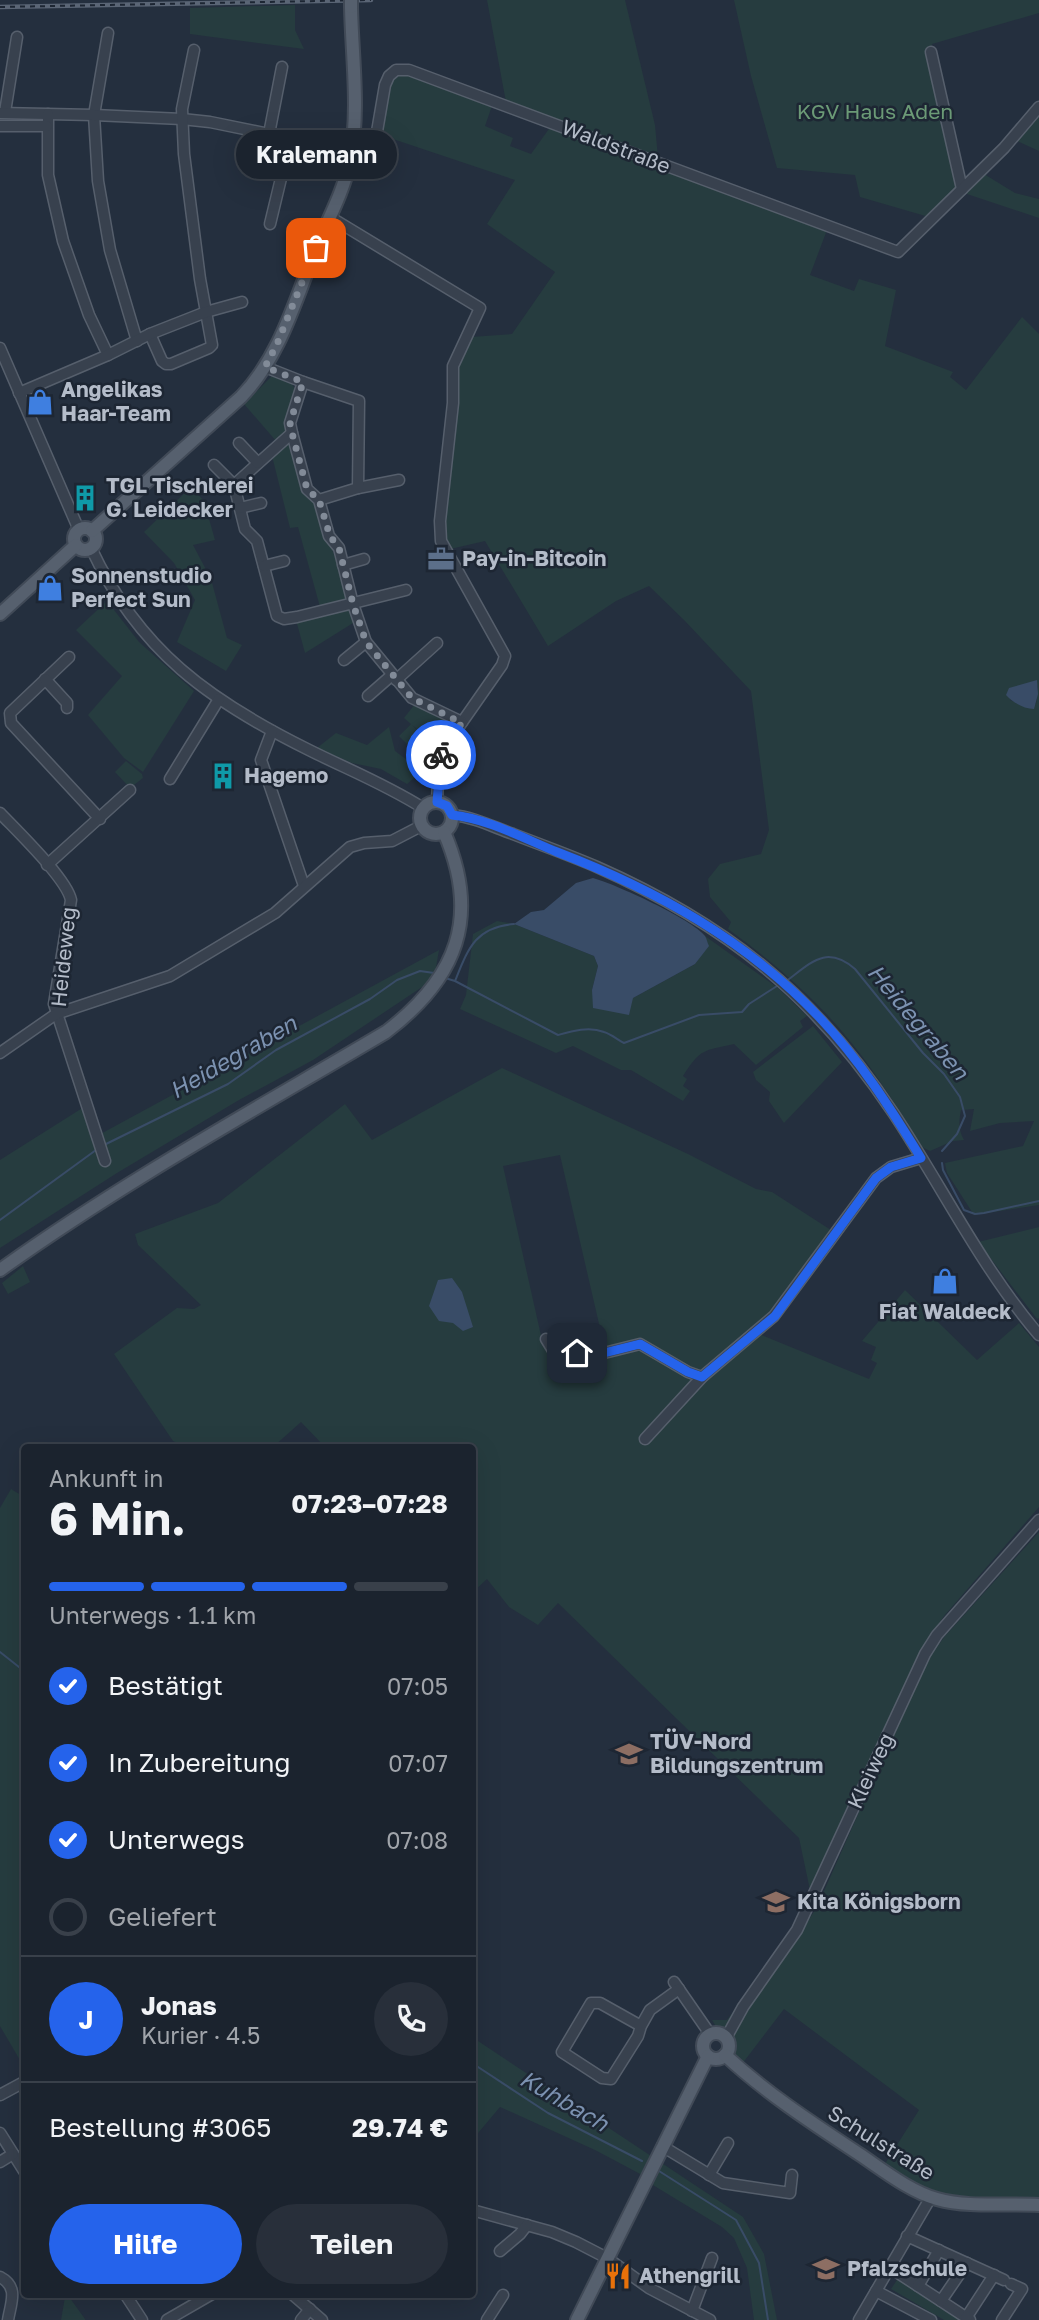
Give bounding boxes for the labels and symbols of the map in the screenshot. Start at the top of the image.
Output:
park label: KGV Haus Aden [797,98,953,124]
street label: Waldstraße [558,113,674,179]
callout: Kralemann [236,129,396,178]
pin [286,218,346,278]
place label: Angelikas Haar-Team [61,376,171,426]
shop icon: Angelikas Haar-Team [25,387,55,417]
place label: TGL Tischlerei G. Leidecker [106,472,253,522]
building icon: TGL Tischlerei G. Leidecker [70,483,100,513]
office icon: Pay-in-Bitcoin [426,544,456,574]
place label: Pay-in-Bitcoin [462,545,606,571]
place label: Sonnenstudio Perfect Sun [71,562,212,612]
shop icon: Sonnenstudio Perfect Sun [35,573,65,603]
courier [406,720,476,790]
building icon: Hagemo [208,761,238,791]
place label: Hagemo [244,762,328,788]
street label: Heideweg [45,906,81,1008]
water label: Heidegraben [862,958,976,1085]
water label: Heidegraben [164,1008,302,1104]
shop icon: Fiat Waldeck [930,1266,960,1296]
place label: Fiat Waldeck [879,1298,1011,1324]
pin [547,1323,607,1383]
place label: TÜV-Nord Bildungszentrum [650,1728,823,1778]
street label: Kleiweg [841,1729,899,1813]
school or university icon: TÜV-Nord Bildungszentrum [614,1739,644,1769]
school or university icon: Kita Königsborn [761,1887,791,1917]
place label: Kita Königsborn [797,1888,961,1914]
water label: Kuhbach [515,2064,614,2137]
street label: Schulstraße [823,2099,940,2185]
school or university icon: Pfalzschule [811,2254,841,2284]
place label: Pfalzschule [847,2255,967,2281]
restaurant icon: Athengrill [603,2261,633,2291]
place label: Athengrill [639,2262,740,2288]

